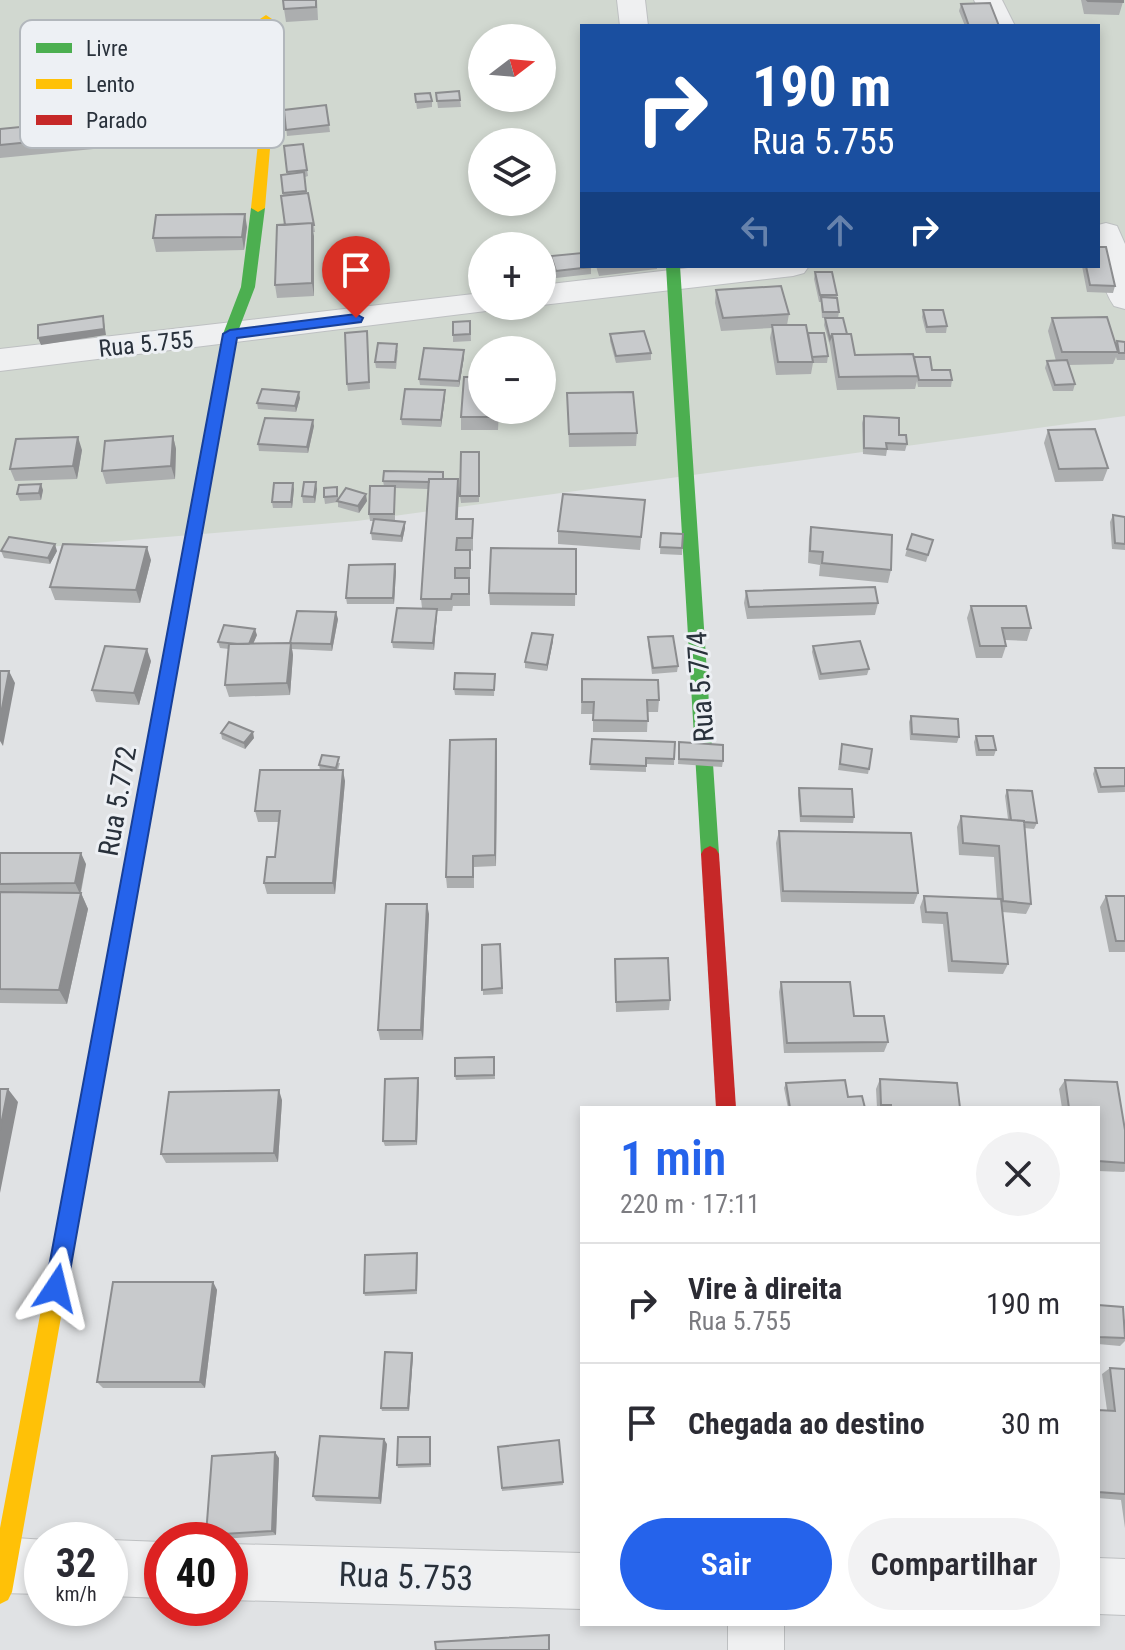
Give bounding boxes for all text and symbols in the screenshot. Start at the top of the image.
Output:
legend [20,20,284,148]
north arrow [468,24,556,112]
map controls [468,24,556,424]
text: Livre [86,36,128,61]
text: 190 m [752,54,891,120]
icon: right [620,56,724,160]
text: Lento [86,72,135,97]
text: Parado [86,108,147,133]
text: Rua 5.755 [752,121,895,163]
button: layers [468,128,556,216]
icon: left [734,208,778,252]
icon: ahead [818,208,862,252]
icon: right [902,208,946,252]
button: + [468,232,556,320]
pin [322,236,390,318]
icon: arrive [334,248,378,292]
street label: Rua 5.755 [97,325,195,363]
button: − [468,336,556,424]
street label: Rua 5.774 [680,630,721,743]
street label: Rua 5.772 [92,744,143,859]
text: 1 min [620,1130,726,1187]
button: close [976,1132,1060,1216]
text: 220 m · 17:11 [620,1189,760,1219]
position arrow [14,1246,98,1330]
text: Vire à direita [688,1271,842,1306]
icon: right [620,1281,664,1325]
text: 190 m [986,1286,1060,1321]
text: Rua 5.755 [688,1306,791,1336]
icon: arrive [620,1401,664,1445]
text: Chegada ao destino [688,1406,925,1441]
text: 30 m [1001,1406,1060,1441]
button: Sair [620,1518,832,1610]
button: Compartilhar [848,1518,1060,1610]
speed limit sign: 40 [144,1522,248,1626]
text: 32 [56,1540,96,1587]
street label: Rua 5.753 [338,1554,474,1598]
text: km/h [55,1582,97,1606]

